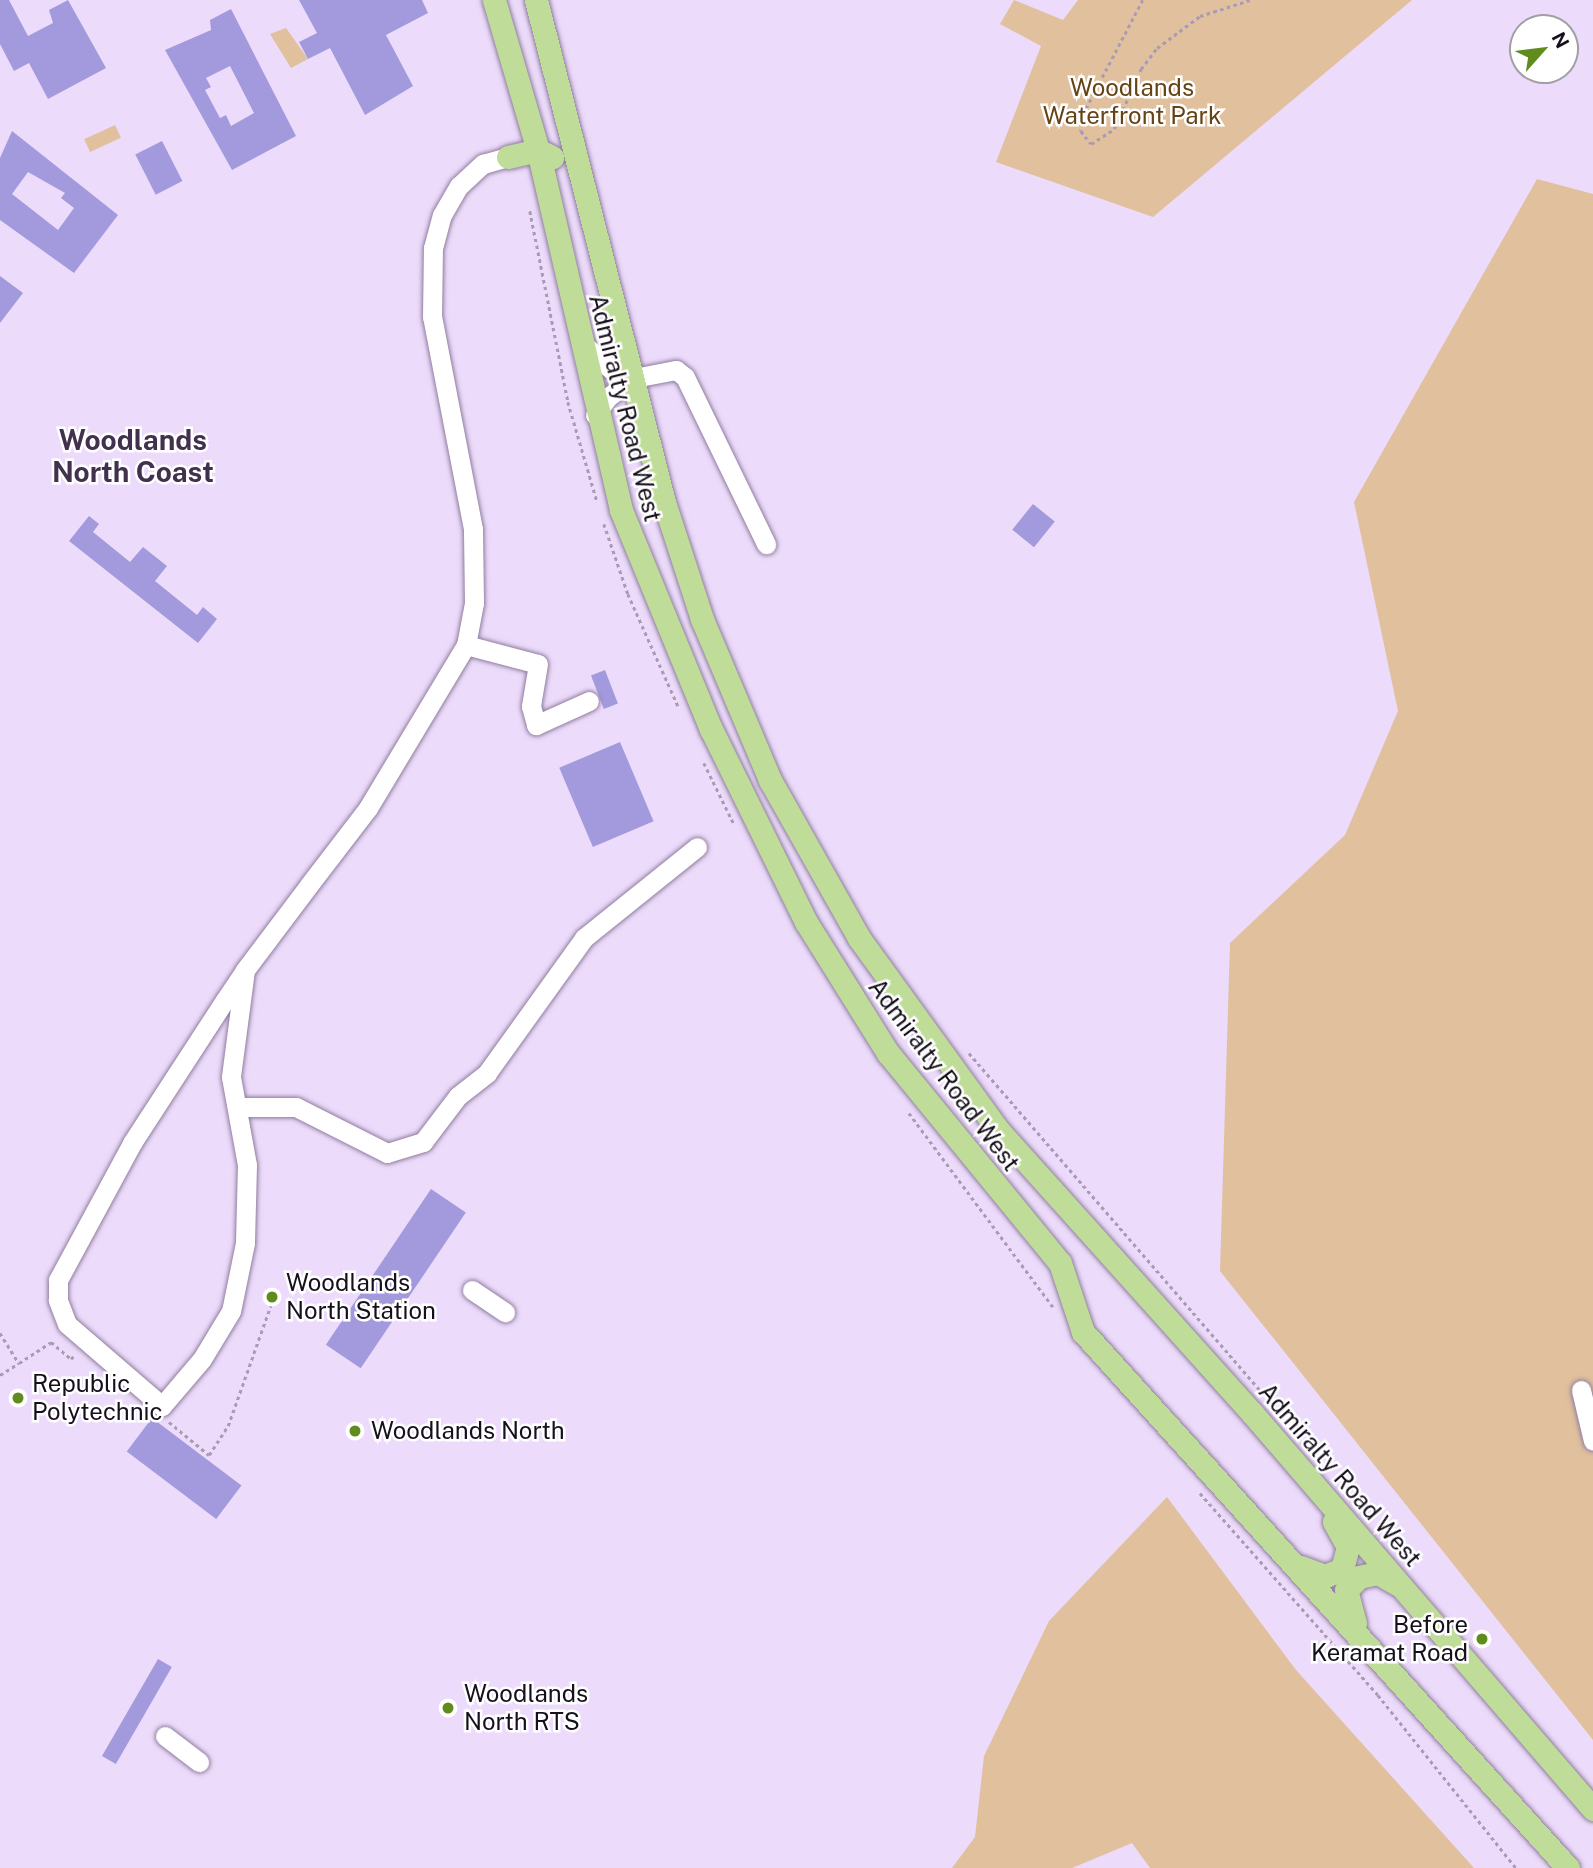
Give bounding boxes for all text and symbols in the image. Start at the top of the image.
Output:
north arrow [1509,14,1579,84]
text: N [1548,28,1574,52]
park label: Woodlands Waterfront Park [1043,74,1221,130]
street label: Admiralty Road West [583,291,667,525]
district label: Woodlands North Coast [52,423,214,489]
street label: Admiralty Road West [862,973,1026,1177]
place label: Woodlands North Station [286,1269,436,1325]
marker: Woodlands North Station [264,1289,280,1305]
place label: Republic Polytechnic [32,1370,162,1426]
street label: Admiralty Road West [1252,1377,1428,1573]
marker: Republic Polytechnic [10,1390,26,1406]
place label: Woodlands North [371,1417,565,1445]
marker: Woodlands North [345,1421,365,1441]
place label: Before Keramat Road [1311,1611,1468,1667]
marker: Before Keramat Road [1474,1631,1490,1647]
place label: Woodlands North RTS [464,1680,588,1736]
marker: Woodlands North RTS [438,1698,458,1718]

